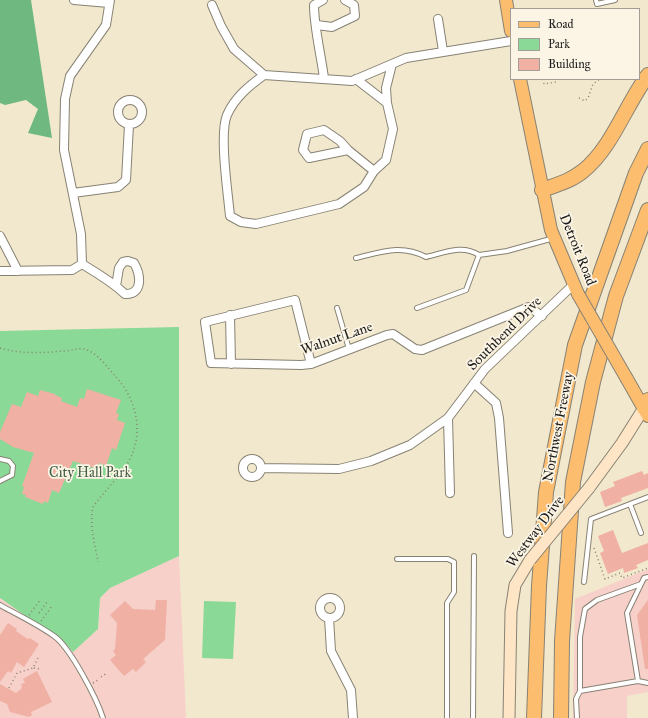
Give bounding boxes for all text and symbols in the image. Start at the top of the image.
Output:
legend [510,8,640,80]
text: Road [548,17,574,31]
text: Park [548,37,570,51]
text: Building [548,57,590,71]
street label: Detroit Road [555,212,599,288]
street label: Southbend Drive [464,293,546,375]
street label: Walnut Lane [299,319,375,359]
street label: Northwest Freeway [540,371,578,483]
park label: City Hall Park [49,466,131,482]
street label: Westway Drive [504,493,568,571]

